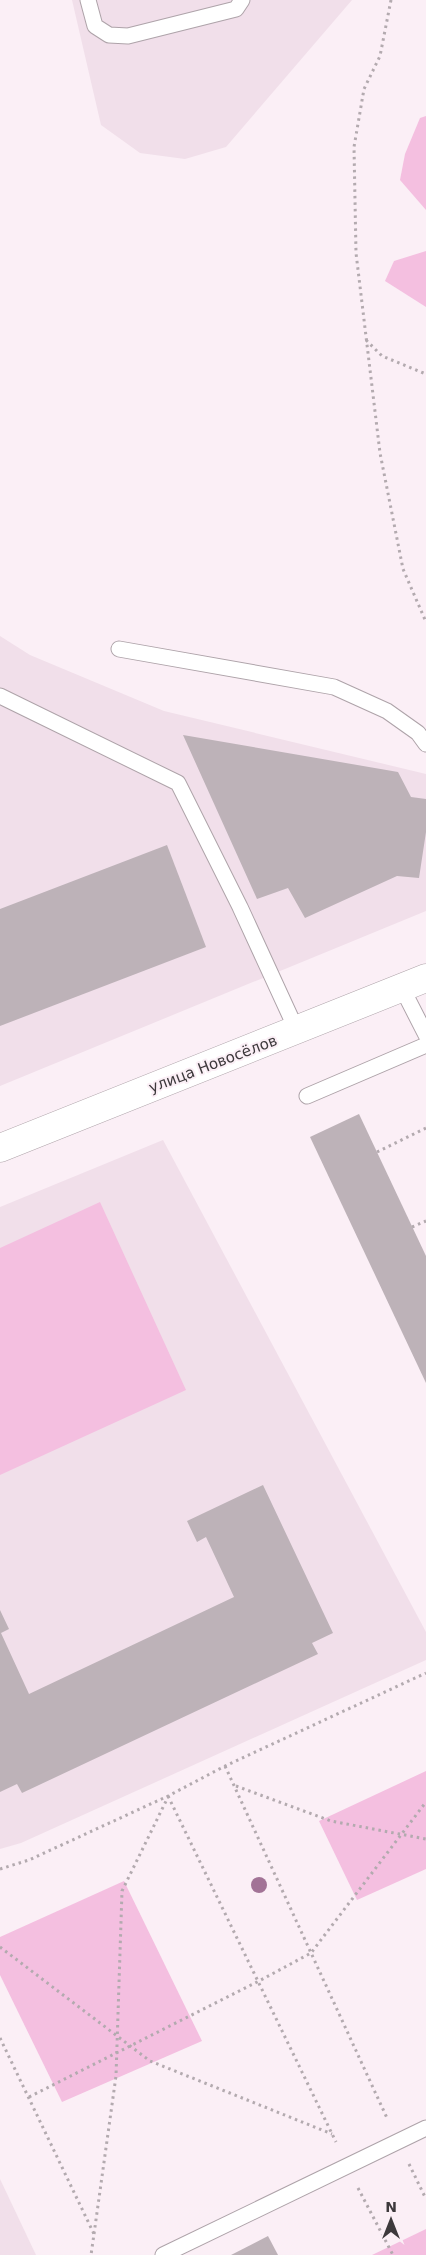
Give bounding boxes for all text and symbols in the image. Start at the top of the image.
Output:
street label: улица Новосёлов [146,1031,280,1097]
north arrow [366,2195,416,2245]
text: N [385,2199,397,2215]

